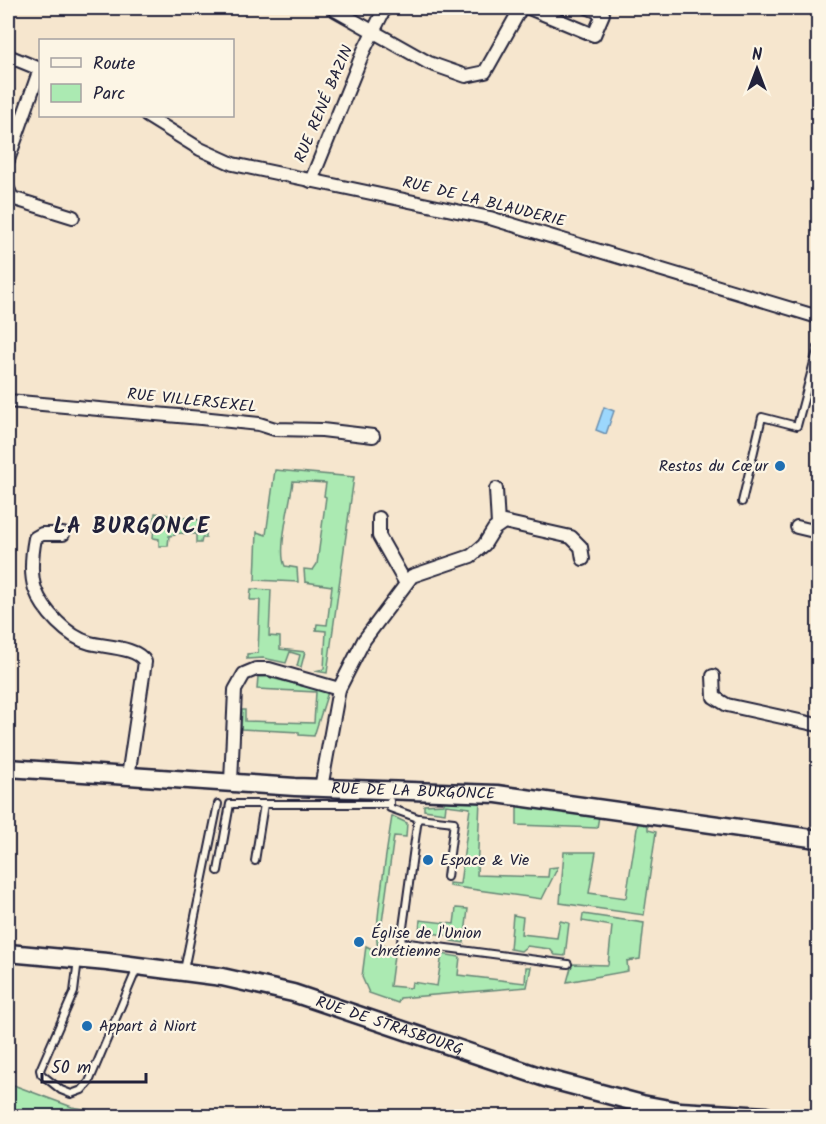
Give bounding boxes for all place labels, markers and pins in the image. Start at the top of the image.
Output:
place label: Restos du Cœur [659,454,770,479]
marker: Restos du Cœur [773,459,787,473]
place label: Espace & Vie [440,848,529,873]
marker: Espace & Vie [421,853,435,867]
place label: Église de l'Union chrétienne [371,921,482,964]
marker: Église de l'Union chrétienne [352,935,366,949]
place label: Appart à Niort [99,1014,198,1039]
marker: Appart à Niort [80,1019,94,1033]

